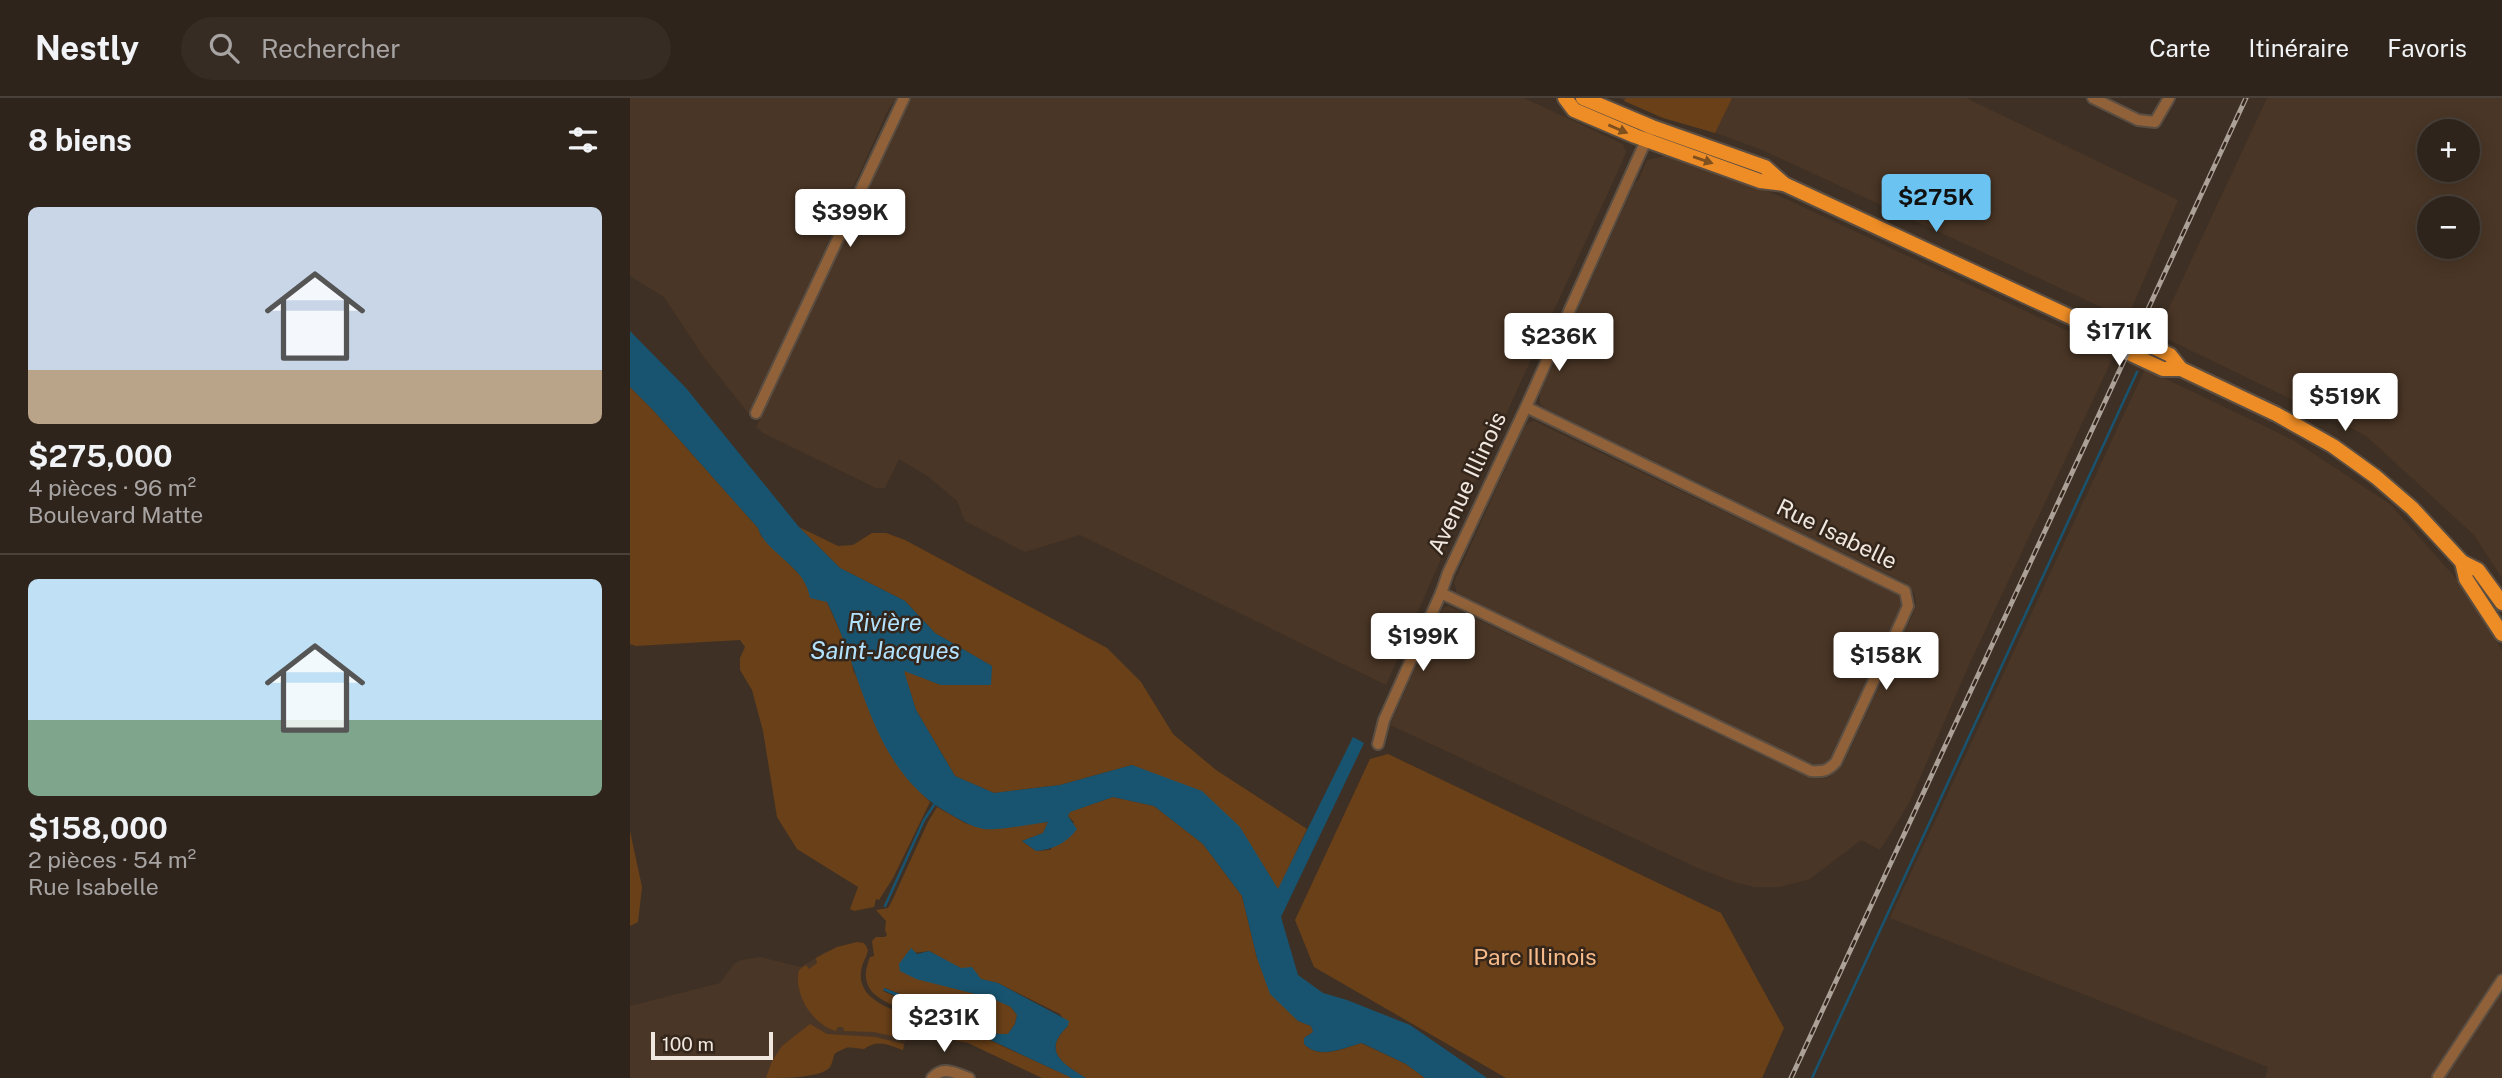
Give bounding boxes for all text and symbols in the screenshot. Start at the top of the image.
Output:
search box [181,17,671,80]
text: Nestly [35,29,139,67]
icon: search [205,29,243,67]
text: Rechercher [261,33,400,64]
text: Carte [2149,34,2211,62]
text: Itinéraire [2249,34,2349,62]
text: Favoris [2387,34,2467,62]
map controls [2417,119,2480,259]
button: + [2417,119,2480,182]
icon: filters [564,121,602,159]
text: 8 biens [28,122,132,158]
one-way arrow [1607,123,1628,134]
one-way arrow [1693,155,1714,166]
pin: $275K [1887,174,1985,234]
text: $275K [1898,183,1974,210]
pin: $399K [801,190,899,249]
button: − [2417,196,2480,259]
text: $399K [811,198,889,225]
icon: home [252,253,378,379]
pin: $171K [2070,308,2168,368]
pin: $236K [1510,314,1608,373]
text: $171K [2086,317,2152,344]
text: $236K [1520,322,1598,349]
pin: $519K [2296,374,2394,433]
text: $519K [2309,382,2381,409]
street label: Avenue Illinois [1422,407,1511,558]
text: $275,000 [28,438,173,474]
text: 4 pièces · 96 m² [28,474,196,501]
street label: Rue Isabelle [1772,493,1902,574]
text: Boulevard Matte [28,501,203,528]
water label: Rivière Saint-Jacques [810,608,960,664]
pin: $199K [1374,614,1472,673]
text: $199K [1387,622,1459,649]
icon: home [252,625,378,751]
pin: $158K [1837,632,1935,692]
text: $158K [1850,641,1922,668]
text: $158,000 [28,810,168,846]
text: 2 pièces · 54 m² [28,846,196,873]
text: Rue Isabelle [28,873,159,900]
park label: Parc Illinois [1473,943,1597,970]
pin: $231K [895,995,993,1054]
text: $231K [908,1003,980,1030]
scale bar [651,1029,774,1061]
text: 100 m [662,1033,714,1055]

